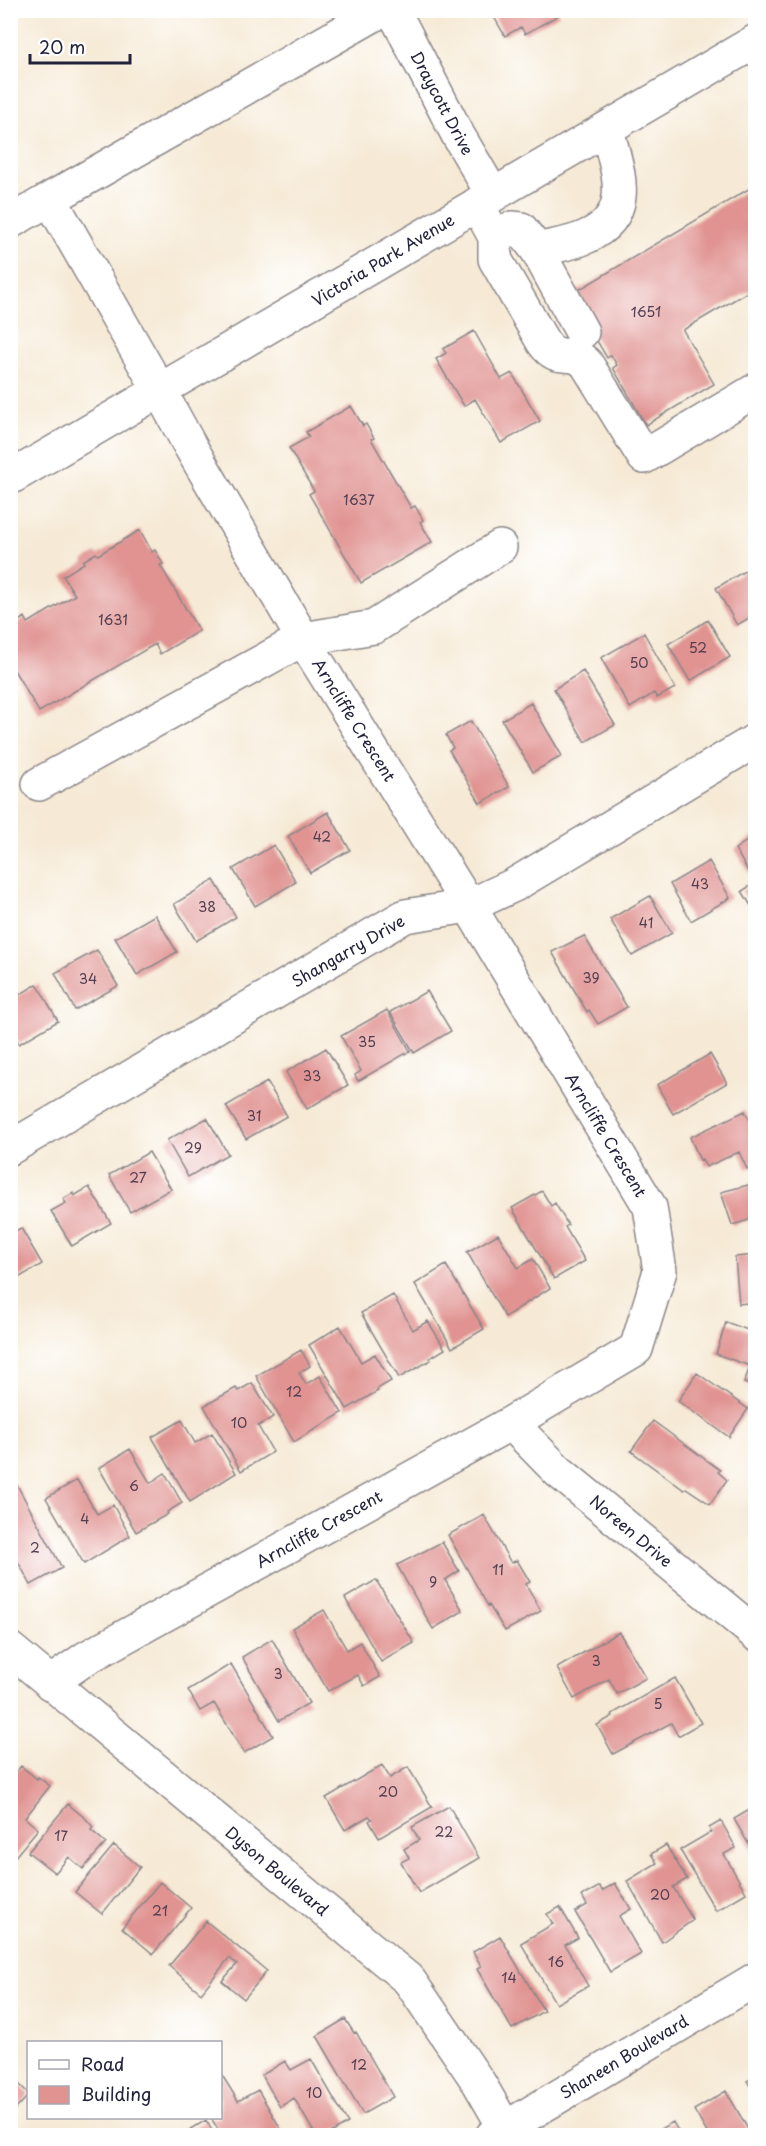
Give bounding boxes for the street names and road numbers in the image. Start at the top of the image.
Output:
street label: Draycott Drive [405,46,480,159]
street label: Victoria Park Avenue [307,207,458,311]
street label: Arncliffe Crescent [307,653,403,786]
street label: Shangarry Drive [286,908,409,992]
street label: Arncliffe Crescent [560,1068,654,1202]
street label: Arncliffe Crescent [251,1483,386,1573]
street label: Noreen Drive [585,1489,678,1572]
street label: Dyson Boulevard [221,1820,335,1921]
street label: Shaneen Boulevard [555,2008,692,2104]

